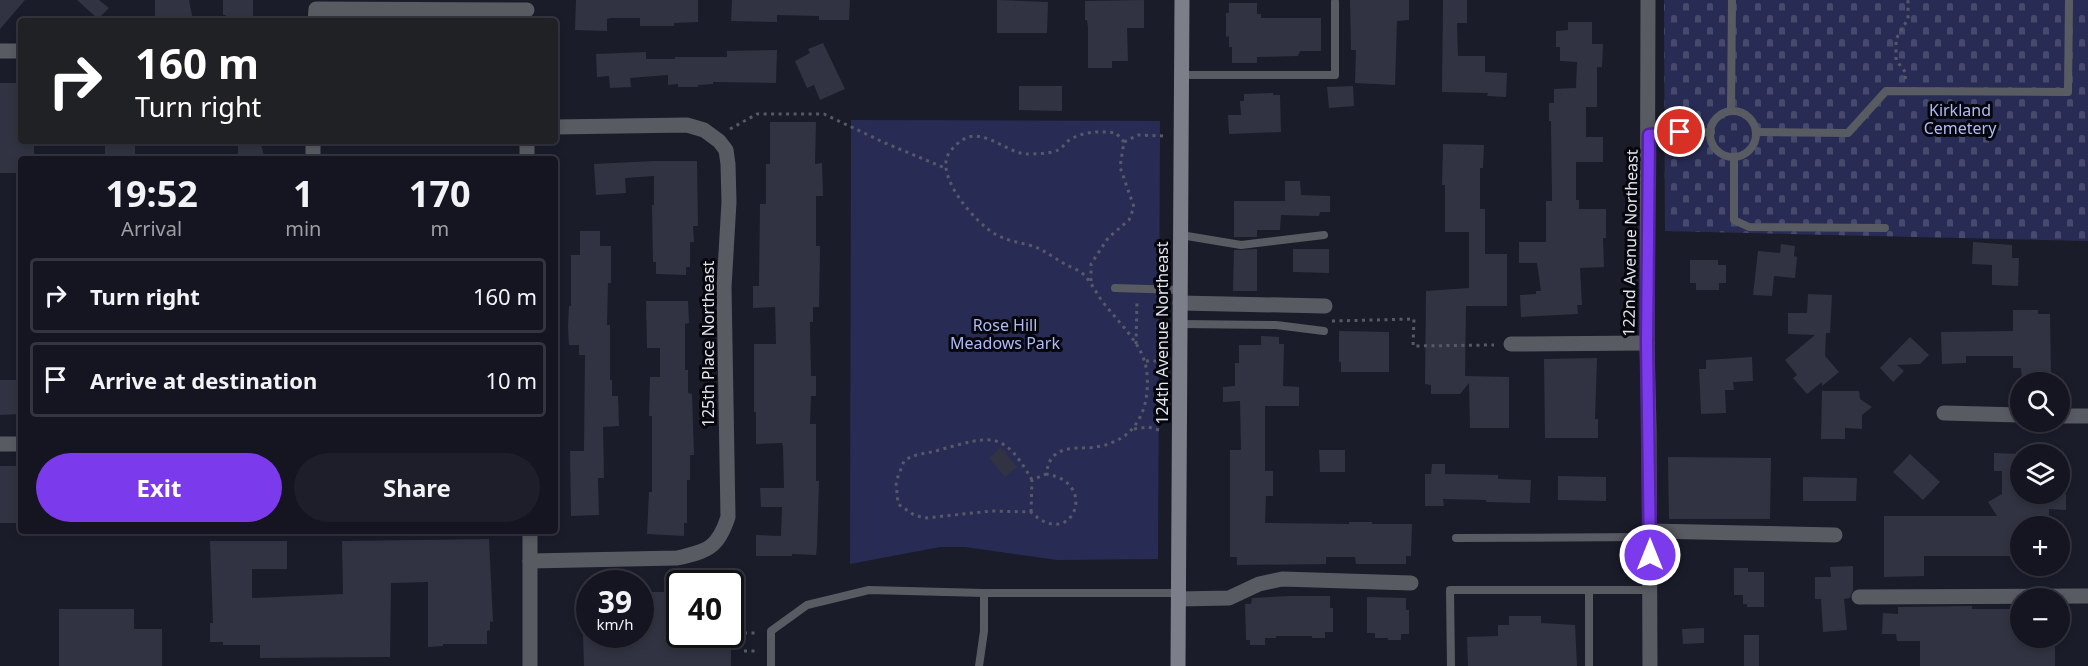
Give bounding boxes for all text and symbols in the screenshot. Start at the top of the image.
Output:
text: 160 m [135,34,259,91]
icon: right [36,42,114,120]
text: Turn right [135,88,261,125]
park label: Kirkland Cemetery [1924,99,1997,139]
pin [1654,106,1705,157]
icon: arrive [1663,115,1696,148]
street label: 122nd Avenue Northeast [1617,149,1643,337]
text: 19:52 [105,169,198,218]
text: 1 [293,169,314,218]
text: 170 [409,169,471,218]
text: Arrival [121,215,182,242]
text: min [285,215,321,242]
text: m [430,215,449,242]
street label: 124th Avenue Northeast [1151,241,1173,425]
street label: 125th Place Northeast [697,261,719,427]
icon: right [39,279,72,312]
text: Turn right [90,281,200,311]
text: 160 m [473,281,537,311]
park label: Rose Hill Meadows Park [950,314,1060,354]
icon: arrive [39,363,72,396]
text: Arrive at destination [90,365,317,395]
text: 10 m [486,365,537,395]
map controls [2010,372,2070,648]
button: search [2010,372,2070,432]
button: layers [2010,444,2070,504]
button: Exit [36,453,282,522]
button: Share [294,453,540,522]
button: + [2010,516,2070,576]
position arrow [1618,523,1682,587]
speed limit sign: 40 [666,570,744,648]
text: 39 [598,581,632,622]
button: − [2010,588,2070,648]
text: km/h [597,614,633,634]

